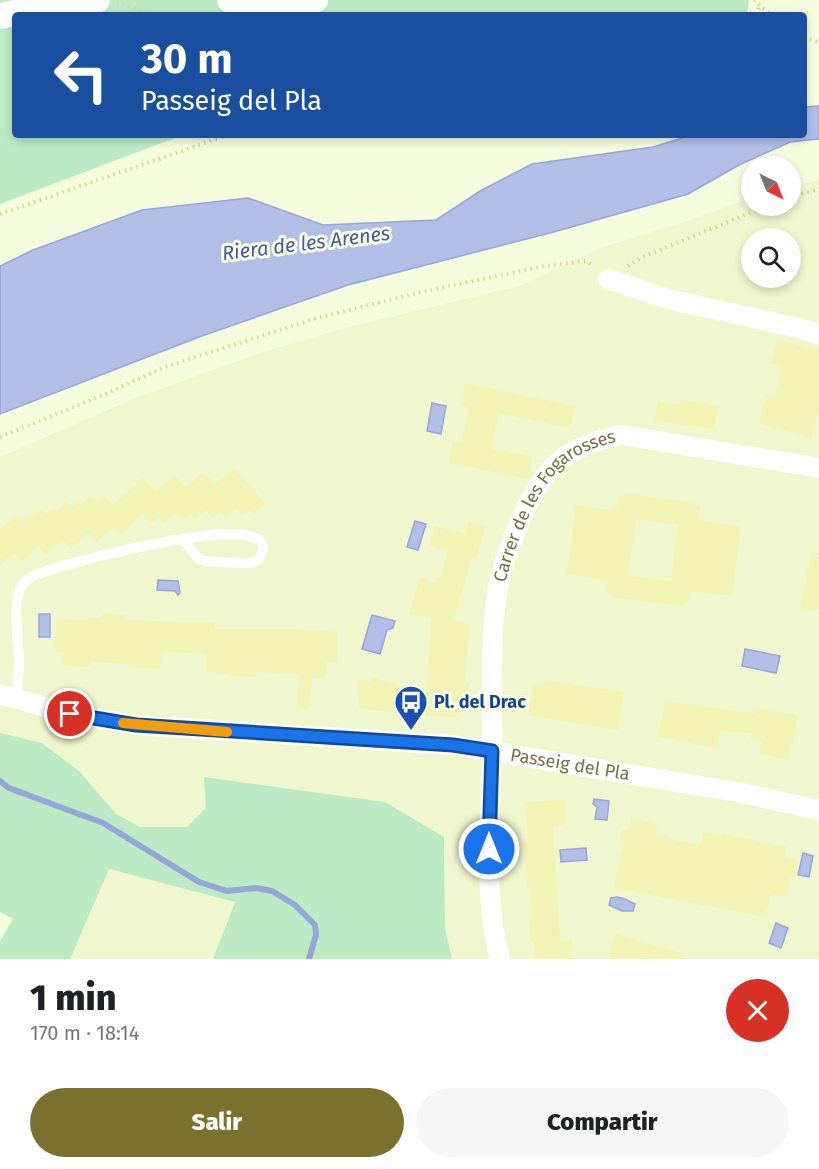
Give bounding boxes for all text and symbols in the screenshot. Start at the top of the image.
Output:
text: 30 m [141,34,233,84]
icon: left [42,36,120,114]
text: Passeig del Pla [141,85,322,117]
north arrow [741,156,801,216]
map controls [741,156,801,288]
water label: Riera de les Arenes [221,221,391,265]
button: search [741,228,801,288]
street label: Carrer de les Fogarosses [489,425,618,584]
bus stop icon: Pl. del Drac [393,684,429,731]
pin [44,688,95,739]
place label: Pl. del Drac [434,691,526,713]
icon: arrive [53,697,86,730]
street label: Passeig del Pla [509,744,631,785]
position arrow [457,817,521,881]
text: 1 min [30,976,116,1020]
button: close [726,979,789,1042]
text: 170 m · 18:14 [30,1021,139,1045]
button: Salir [30,1088,404,1157]
button: Compartir [416,1088,789,1157]

